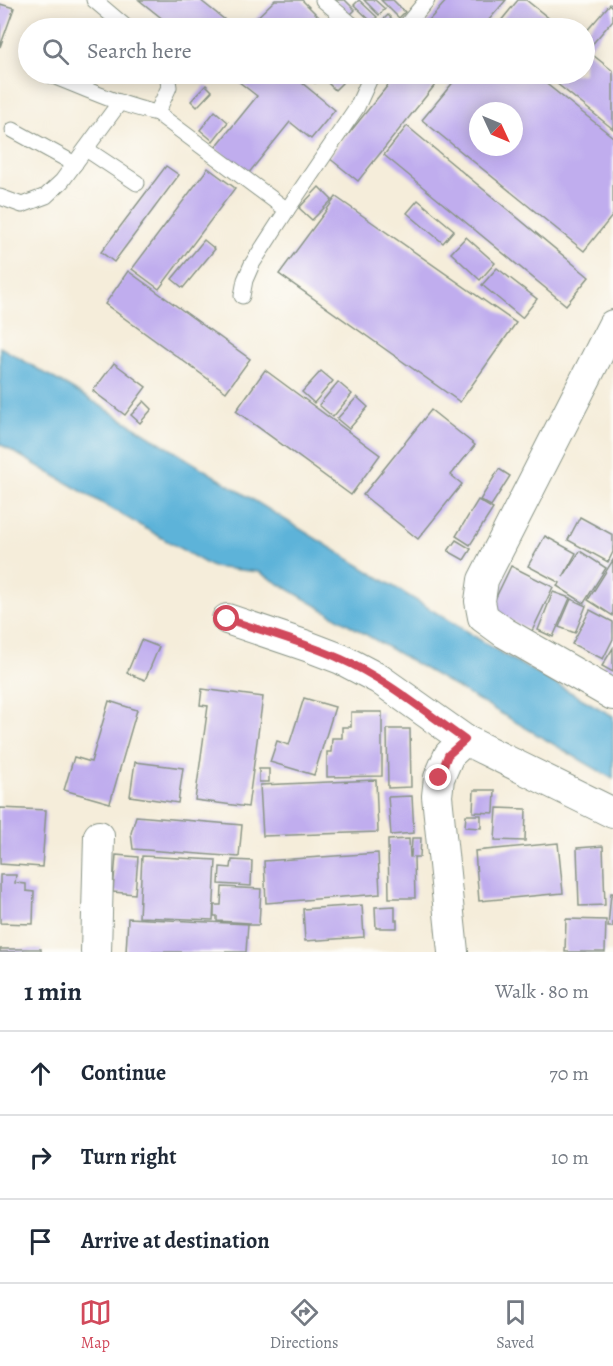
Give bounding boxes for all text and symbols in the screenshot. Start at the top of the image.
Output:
search box [18,18,595,84]
icon: search [39,35,72,68]
text: Search here [87,36,192,66]
north arrow [469,102,523,156]
route start [213,605,239,631]
route end [425,764,451,790]
text: 1 min [24,974,82,1009]
text: Walk · 80 m [495,978,589,1005]
icon: ahead [24,1057,57,1090]
text: Continue [81,1058,166,1088]
text: 70 m [549,1060,589,1087]
icon: right [24,1141,57,1174]
text: Turn right [81,1142,177,1172]
text: 10 m [551,1144,589,1171]
icon: arrive [24,1225,57,1258]
text: Arrive at destination [81,1226,270,1256]
tab: Map [79,1296,112,1354]
tab: Directions [270,1296,338,1354]
tab: Saved [496,1296,534,1354]

